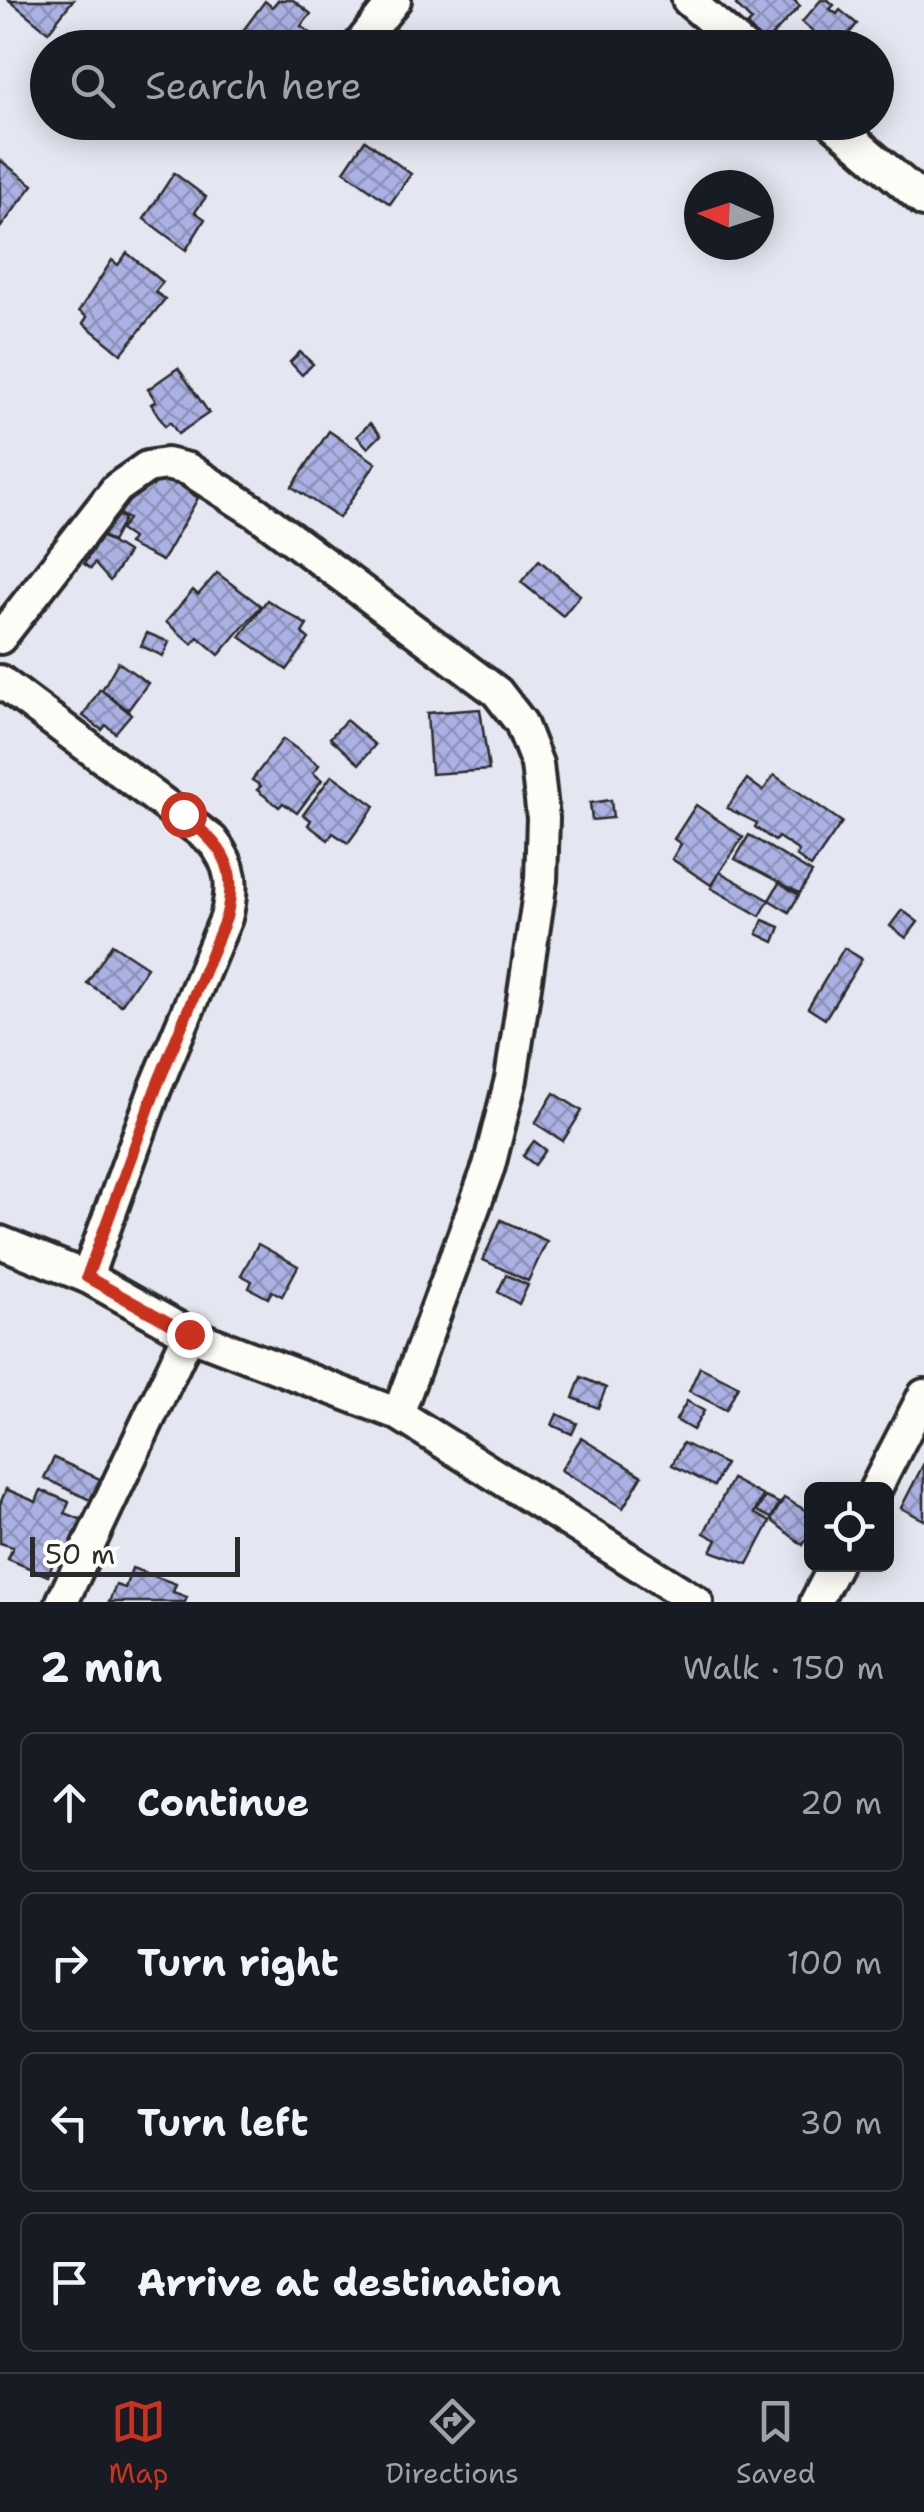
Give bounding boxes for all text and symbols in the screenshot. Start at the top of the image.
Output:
search box [30,30,894,140]
icon: search [65,58,120,113]
text: Search here [145,60,362,111]
north arrow [684,170,774,260]
route start [161,792,207,838]
route end [167,1312,213,1358]
map controls [804,1482,894,1572]
button: locate [804,1482,894,1572]
scale bar [30,1532,240,1576]
text: 50 m [45,1535,115,1573]
text: 2 min [40,1639,162,1695]
text: Walk · 150 m [683,1646,884,1689]
icon: ahead [42,1775,97,1830]
text: Continue [137,1777,309,1828]
text: 20 m [800,1781,882,1824]
icon: right [42,1935,97,1990]
text: Turn right [137,1937,339,1988]
text: 100 m [786,1941,882,1984]
icon: left [42,2095,97,2150]
text: Turn left [137,2097,309,2148]
text: 30 m [799,2101,882,2144]
icon: arrive [42,2255,97,2310]
text: Arrive at destination [137,2257,561,2308]
tab: Map [109,2394,168,2492]
tab: Directions [385,2394,519,2492]
tab: Saved [736,2394,815,2492]

